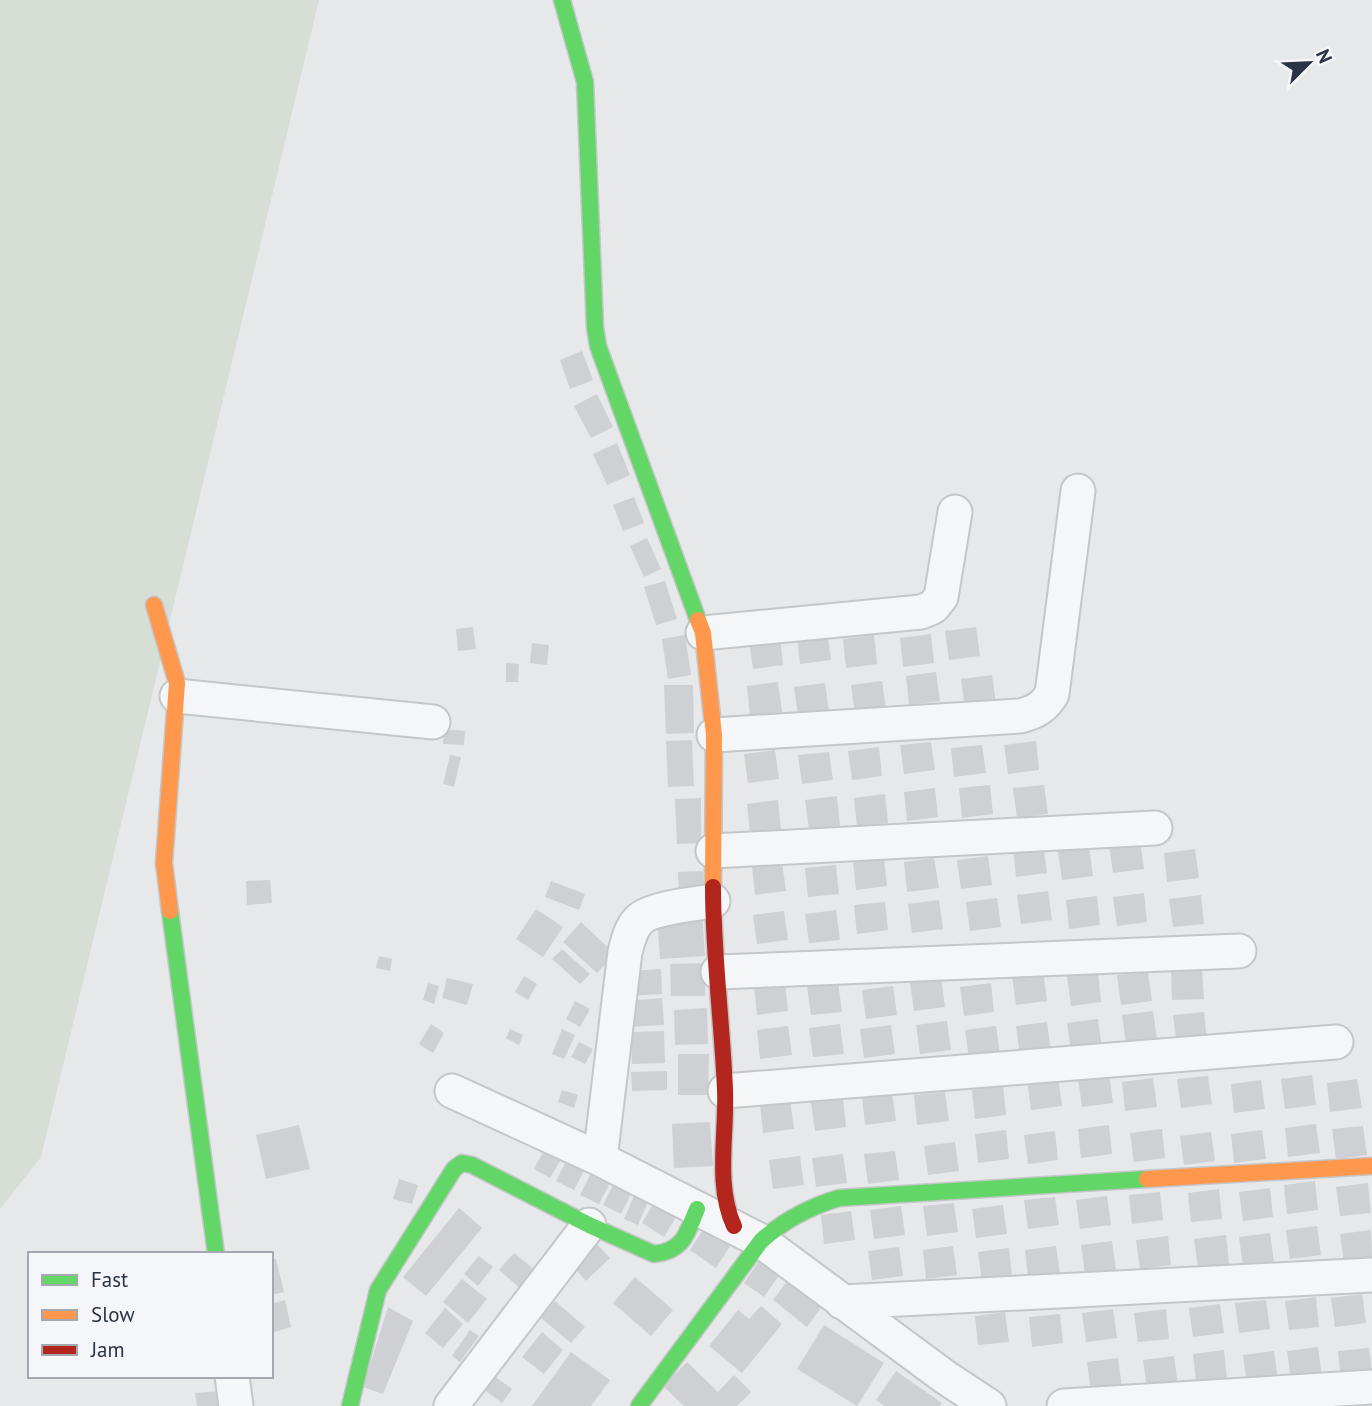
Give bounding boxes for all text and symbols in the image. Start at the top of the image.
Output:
north arrow [1274,28,1344,98]
text: N [1311,46,1338,67]
legend [28,1252,273,1378]
text: Fast [91,1266,128,1293]
text: Slow [91,1301,135,1328]
text: Jam [90,1336,125,1363]

